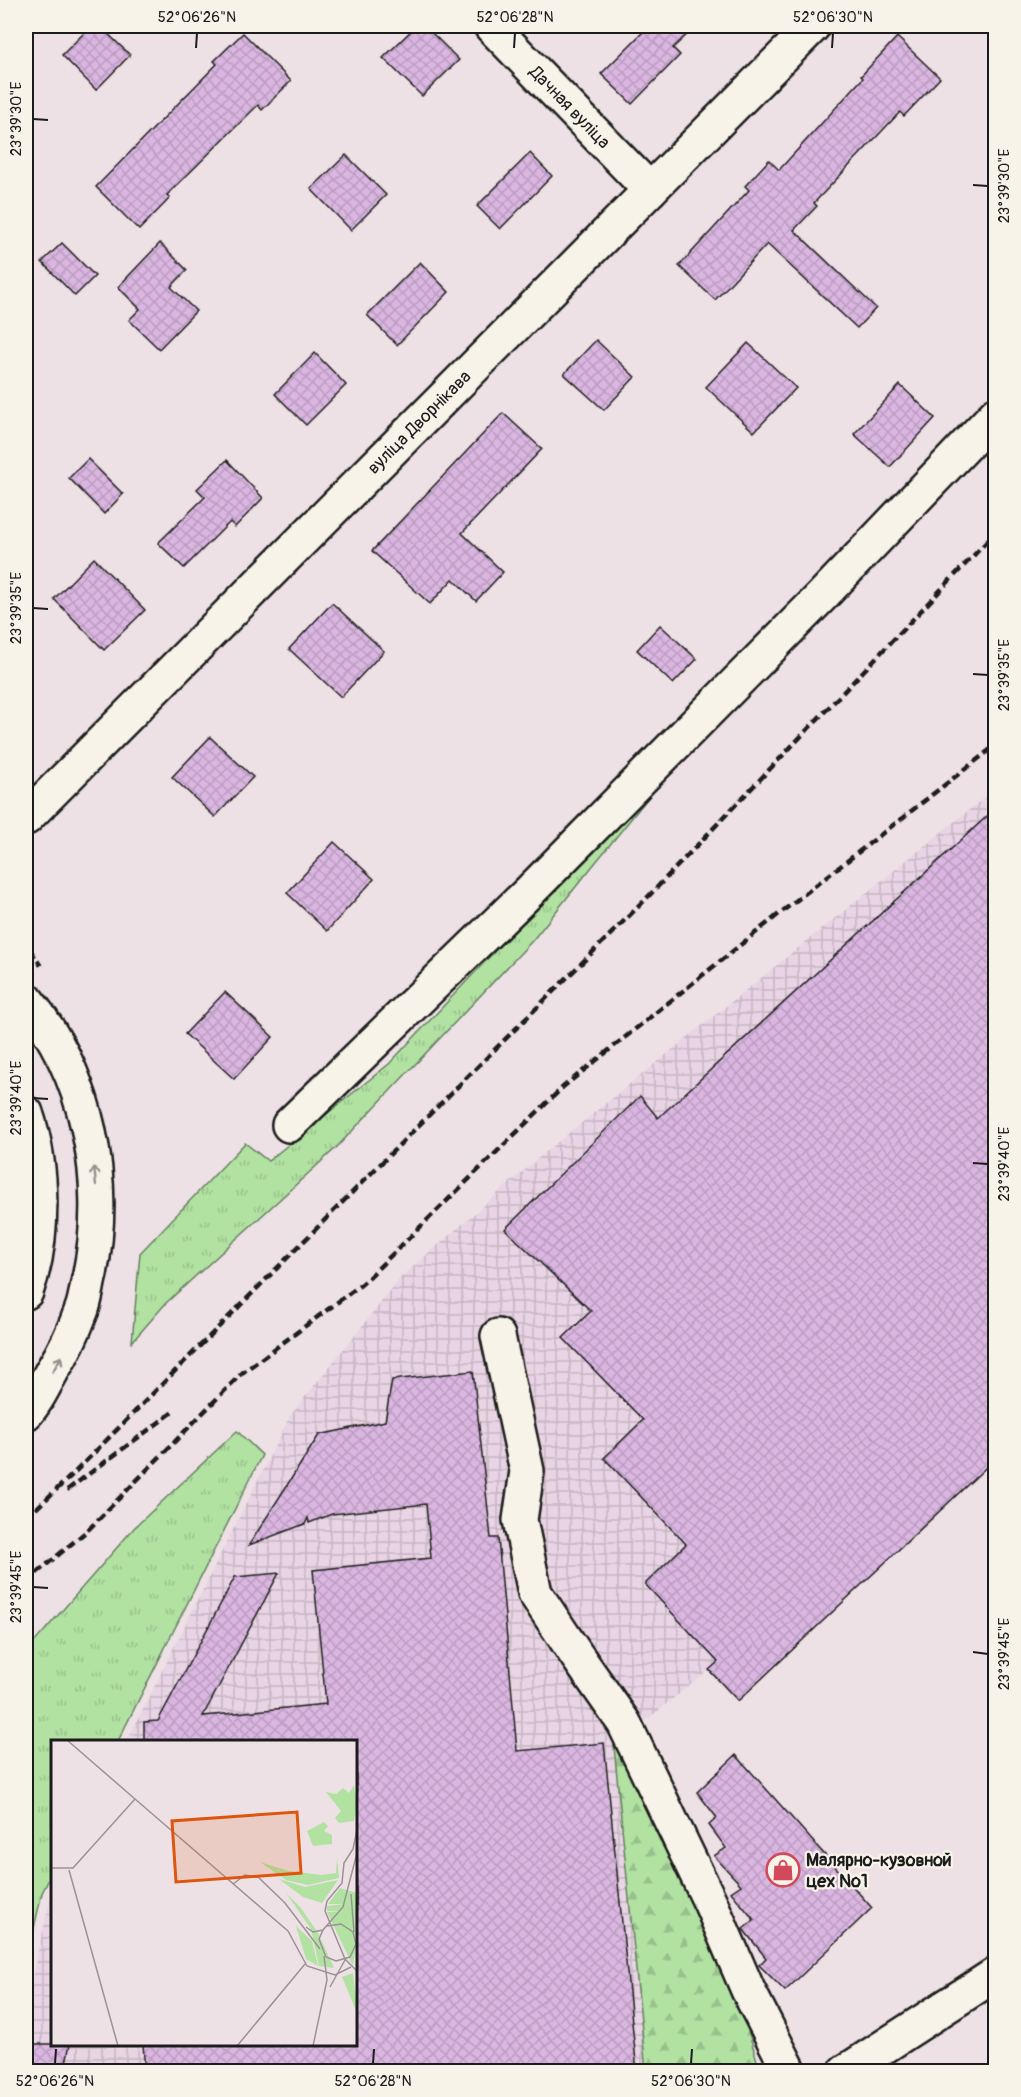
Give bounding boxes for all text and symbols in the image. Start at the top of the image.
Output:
text: 52°06'26"N [158,8,236,27]
text: 52°06'28"N [476,8,554,27]
text: 52°06'30"N [793,8,873,27]
street label: Дачная вуліца [524,60,615,154]
text: 23°39'30"E [7,82,26,156]
text: 23°39'30"E [995,149,1014,223]
street label: вуліца Дворнікава [363,366,476,479]
text: 23°39'35"E [7,572,26,644]
text: 23°39'35"E [995,639,1014,711]
text: 23°39'40"E [7,1060,26,1135]
text: 23°39'40"E [995,1126,1014,1201]
one-way arrow [90,1167,101,1187]
one-way arrow [51,1356,63,1373]
text: 23°39'45"E [7,1550,26,1623]
text: 23°39'45"E [995,1617,1014,1690]
inset map [51,1740,357,2046]
place label: Малярно-кузовной цех №1 [806,1849,952,1893]
shop icon: Малярно-кузовной цех №1 [765,1852,801,1888]
text: 52°06'26"N [16,2072,94,2091]
text: 52°06'28"N [334,2072,412,2091]
text: 52°06'30"N [651,2072,731,2091]

